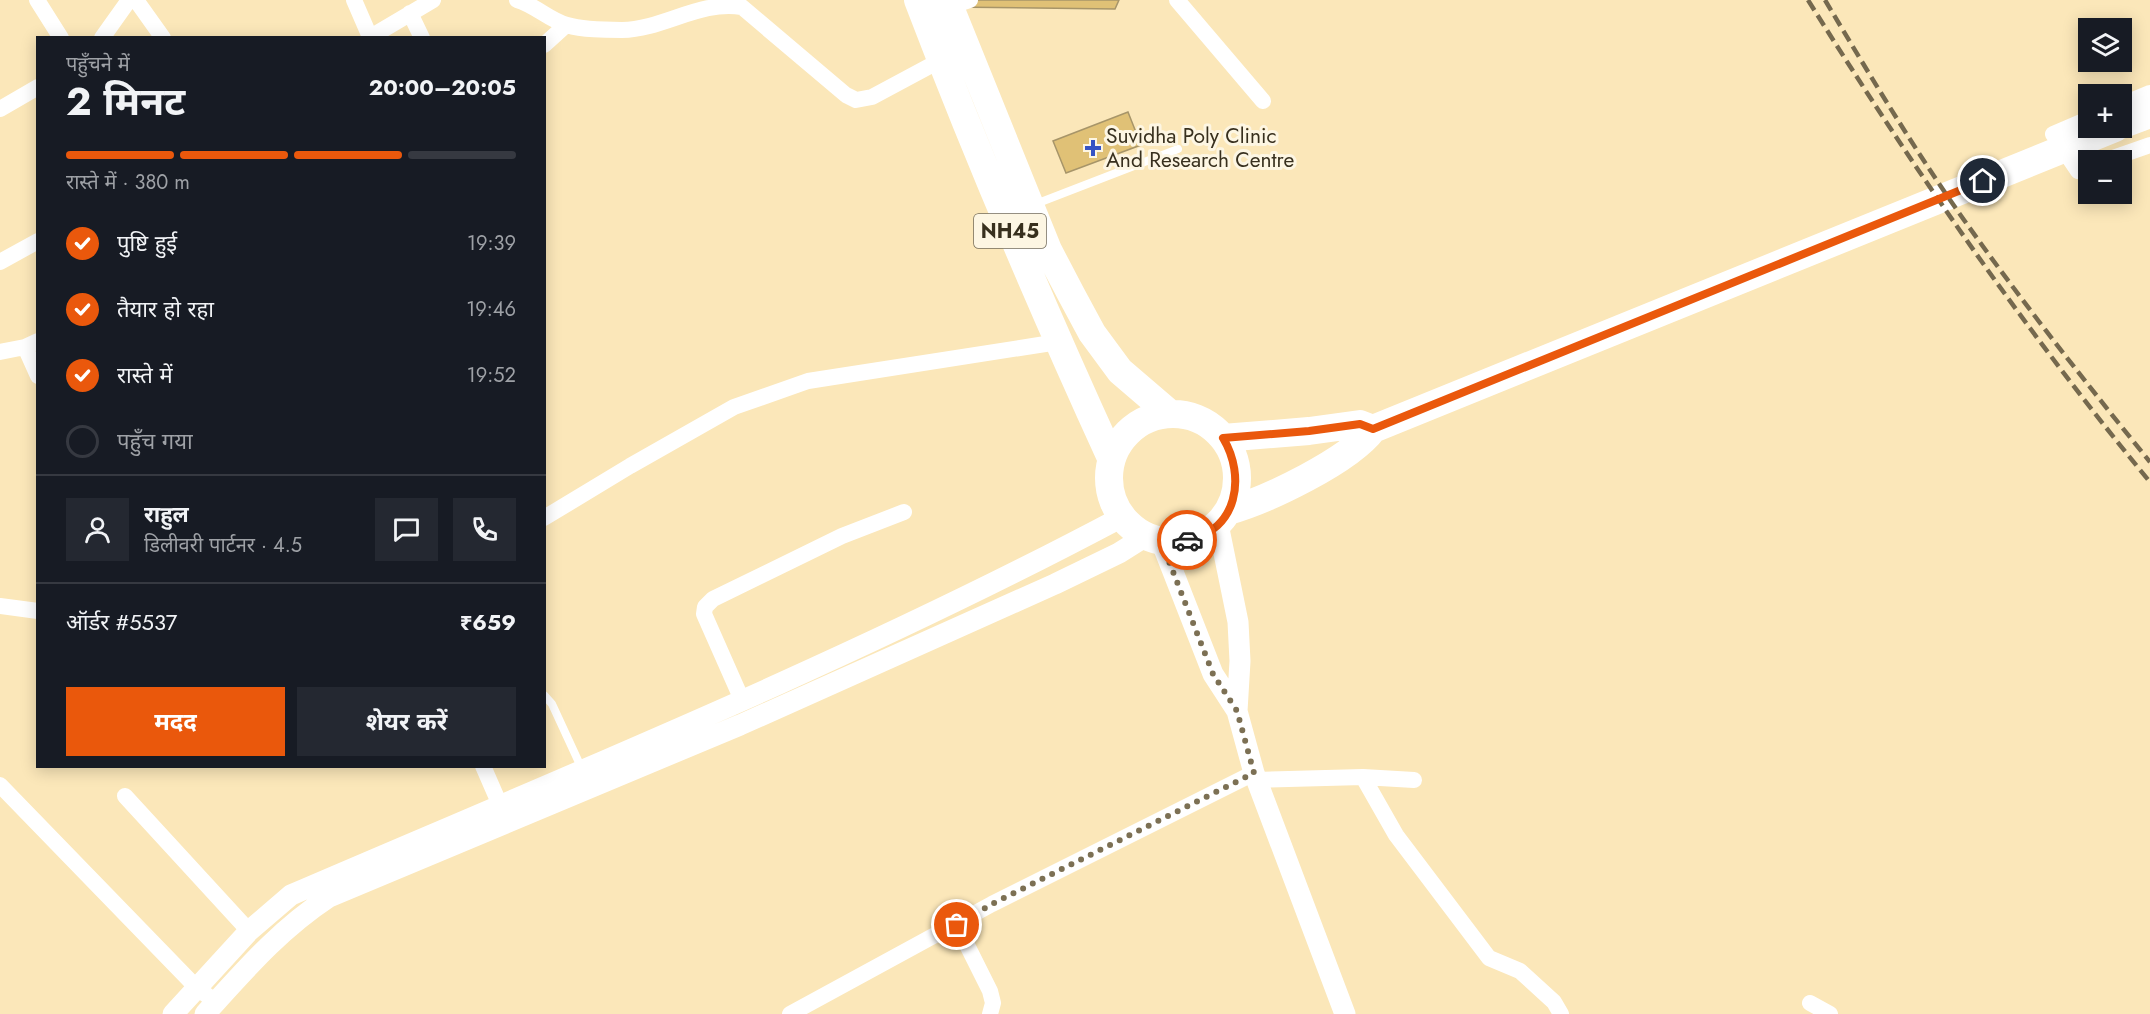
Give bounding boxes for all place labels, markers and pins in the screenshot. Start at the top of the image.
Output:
place label: Suvidha Poly Clinic And Research Centre [1106,121,1295,175]
marker: Suvidha Poly Clinic And Research Centre [1084,139,1102,157]
pin [1957,155,2008,206]
pin [931,899,982,950]

